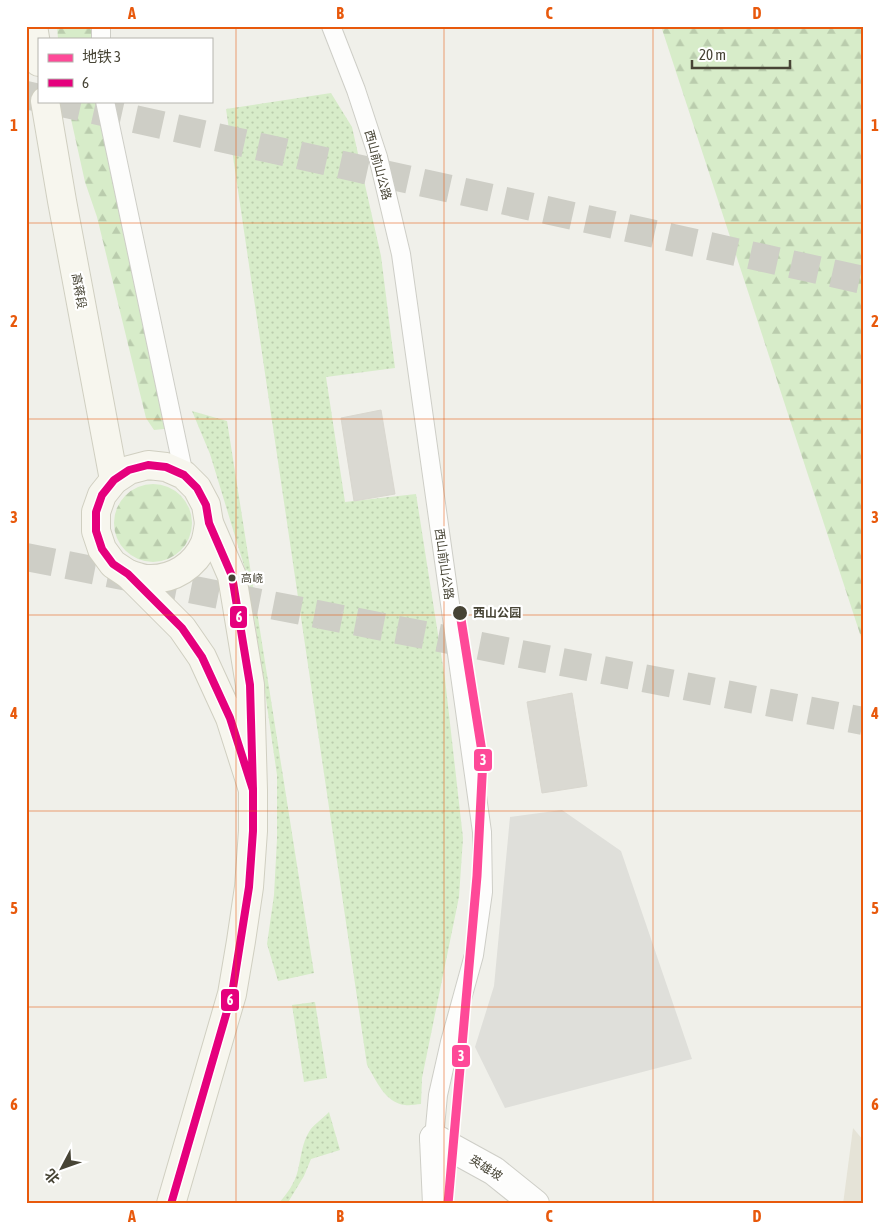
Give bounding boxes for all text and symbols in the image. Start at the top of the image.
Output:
text: A [127,4,136,22]
text: B [336,4,344,22]
text: C [545,4,553,22]
text: D [753,4,762,22]
legend [38,38,212,102]
scale bar [692,38,789,70]
text: 20 m [699,46,726,63]
text: 地铁 3 [82,48,121,65]
text: 6 [82,74,89,91]
text: 1 [10,116,18,134]
text: 1 [871,116,879,134]
street label: 西山前山公路 [362,128,394,202]
street label: 高蒋段 [69,272,89,310]
text: 2 [10,312,18,330]
text: 2 [871,312,879,330]
text: 3 [10,508,18,526]
text: 3 [871,508,879,526]
street label: 西山前山公路 [432,527,456,601]
place label: 高峣 [241,572,263,584]
marker: 高峣 [227,573,237,583]
marker: 西山公园 [451,604,469,622]
line badge: 6 [229,605,248,629]
place label: 西山公园 [473,606,521,620]
text: 6 [236,609,243,625]
text: 4 [9,704,18,722]
text: 4 [870,704,879,722]
line badge: 3 [473,748,493,772]
text: 3 [480,752,486,768]
text: 5 [10,899,18,917]
text: 5 [871,899,879,917]
line badge: 6 [220,988,240,1012]
text: 6 [227,992,234,1008]
line badge: 3 [451,1044,471,1068]
text: 3 [458,1048,464,1064]
text: 6 [10,1095,18,1113]
text: 6 [871,1095,879,1113]
north arrow [38,1142,88,1192]
street label: 英雄坡 [467,1153,505,1183]
text: 北 [42,1166,63,1187]
text: A [127,1207,136,1225]
text: B [336,1207,344,1225]
text: C [545,1207,553,1225]
text: D [753,1207,762,1225]

